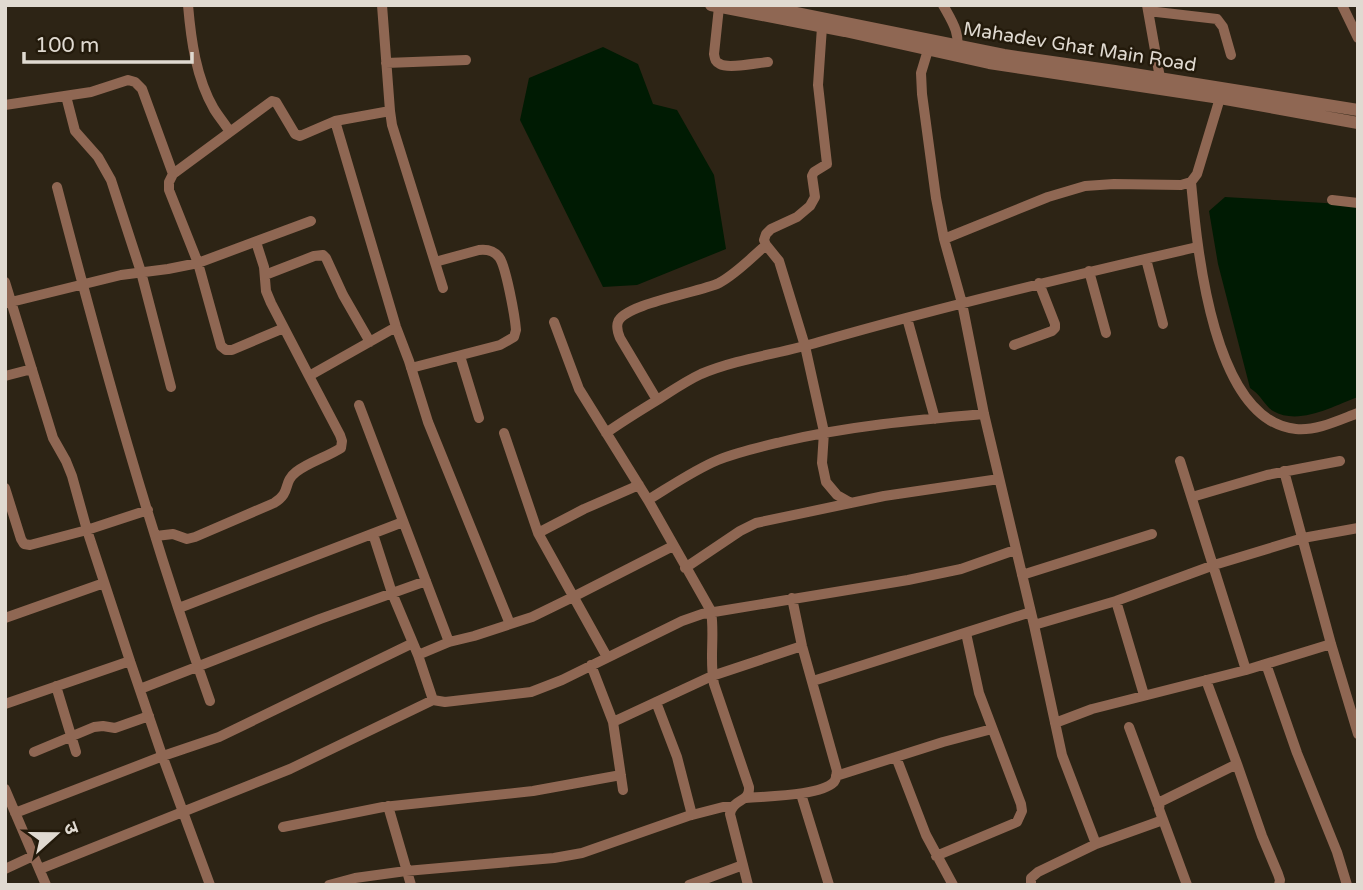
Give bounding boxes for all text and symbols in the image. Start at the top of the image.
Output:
street label: Mahadev Ghat Main Road [962,18,1198,76]
scale bar [24,21,192,65]
text: 100 m [35,33,99,58]
north arrow [21,799,91,869]
text: उ [59,819,84,838]

